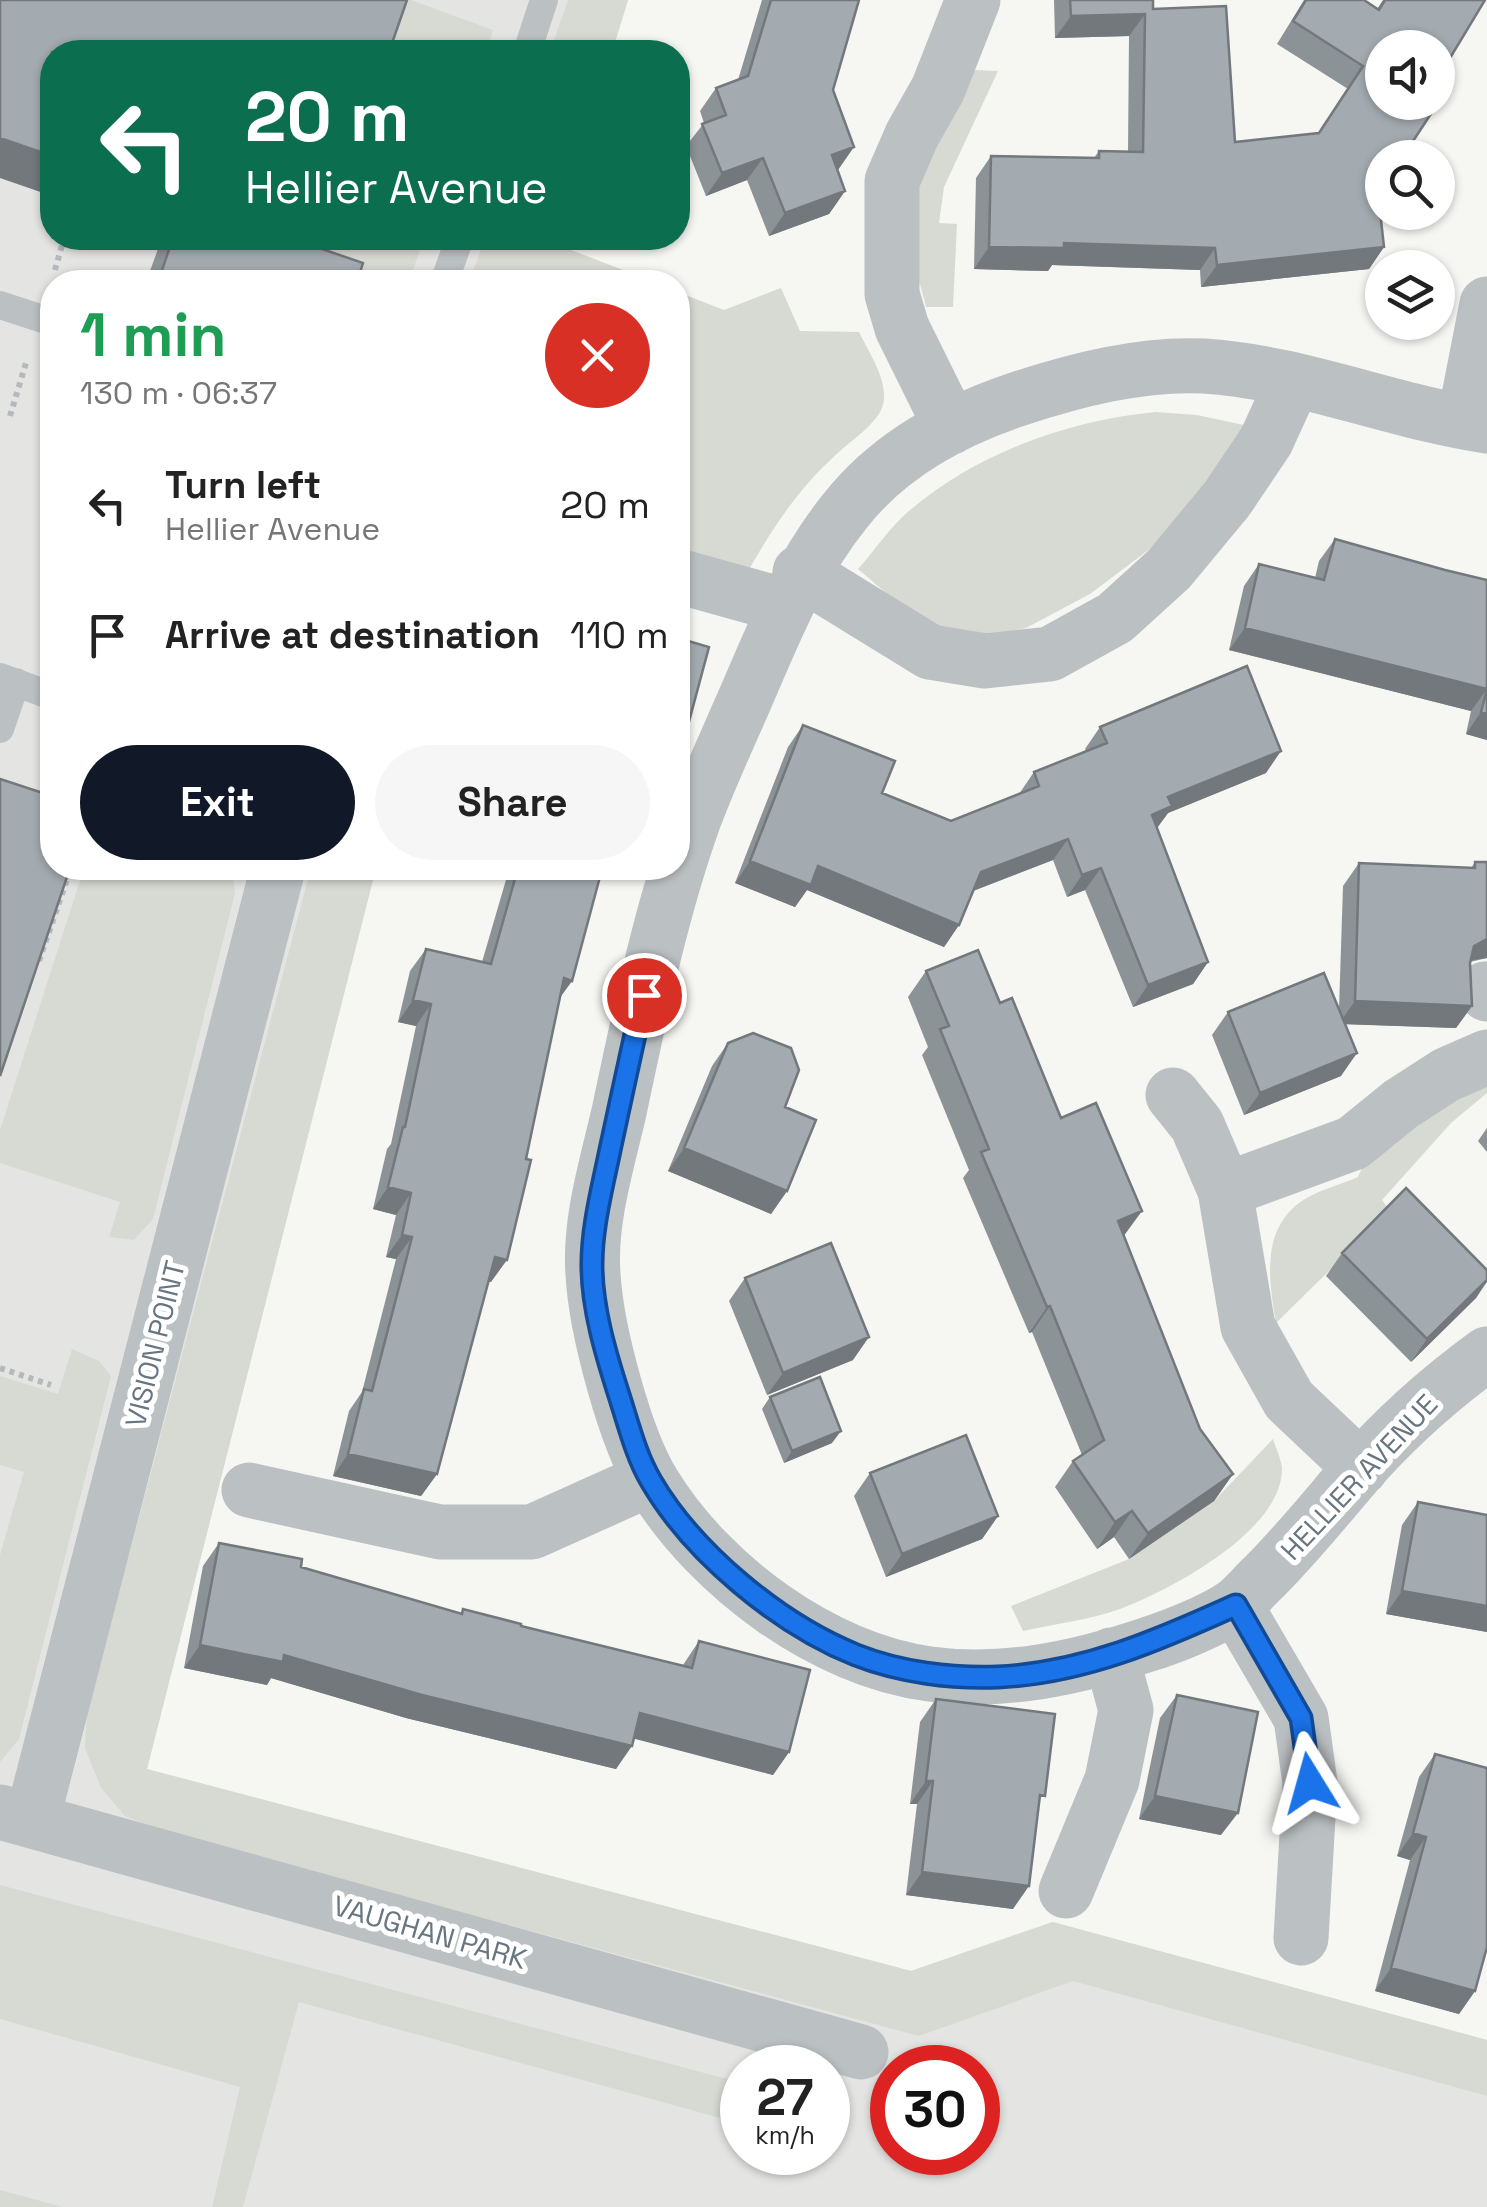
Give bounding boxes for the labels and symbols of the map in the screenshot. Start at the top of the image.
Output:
pin [602,953,687,1038]
street label: VISION POINT [117,1257,193,1431]
street label: HELLIER AVENUE [1273,1386,1445,1568]
position arrow [1258,1731,1362,1835]
street label: VAUGHAN PARK [329,1887,531,1977]
speed limit sign: 30 [870,2045,1000,2175]

